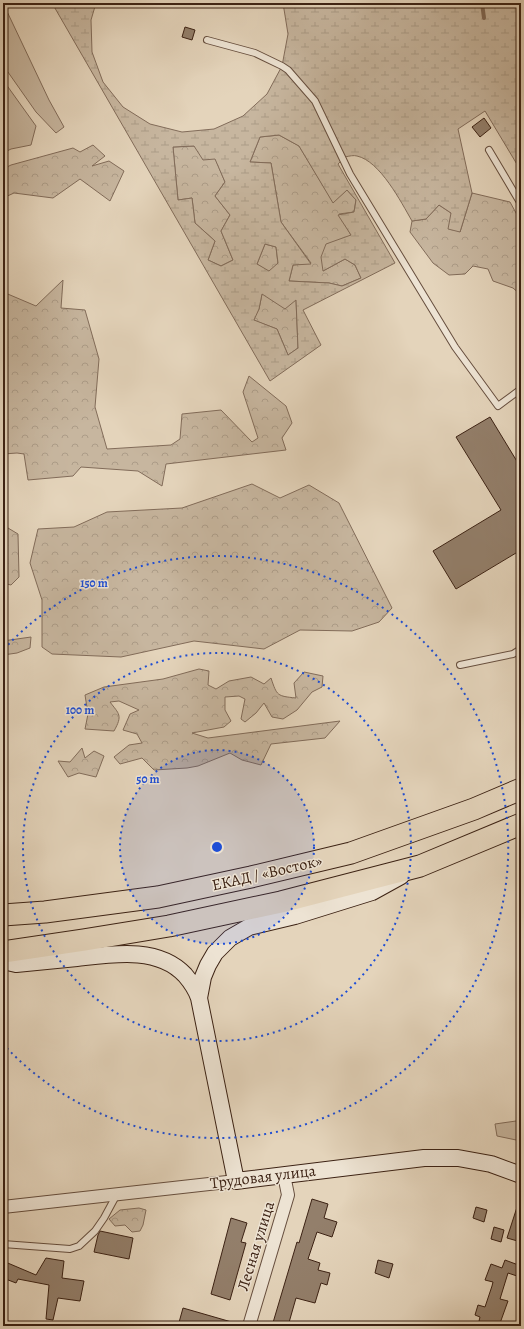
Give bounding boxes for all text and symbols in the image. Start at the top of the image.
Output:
text: 150 m [80,575,108,591]
text: 100 m [66,702,94,718]
text: 50 m [136,771,160,787]
centre of rings [210,840,224,854]
street label: ЕКАД / «Восток» [210,850,324,896]
street label: Трудовая улица [209,1160,318,1194]
street label: Лесная улица [232,1198,280,1294]

